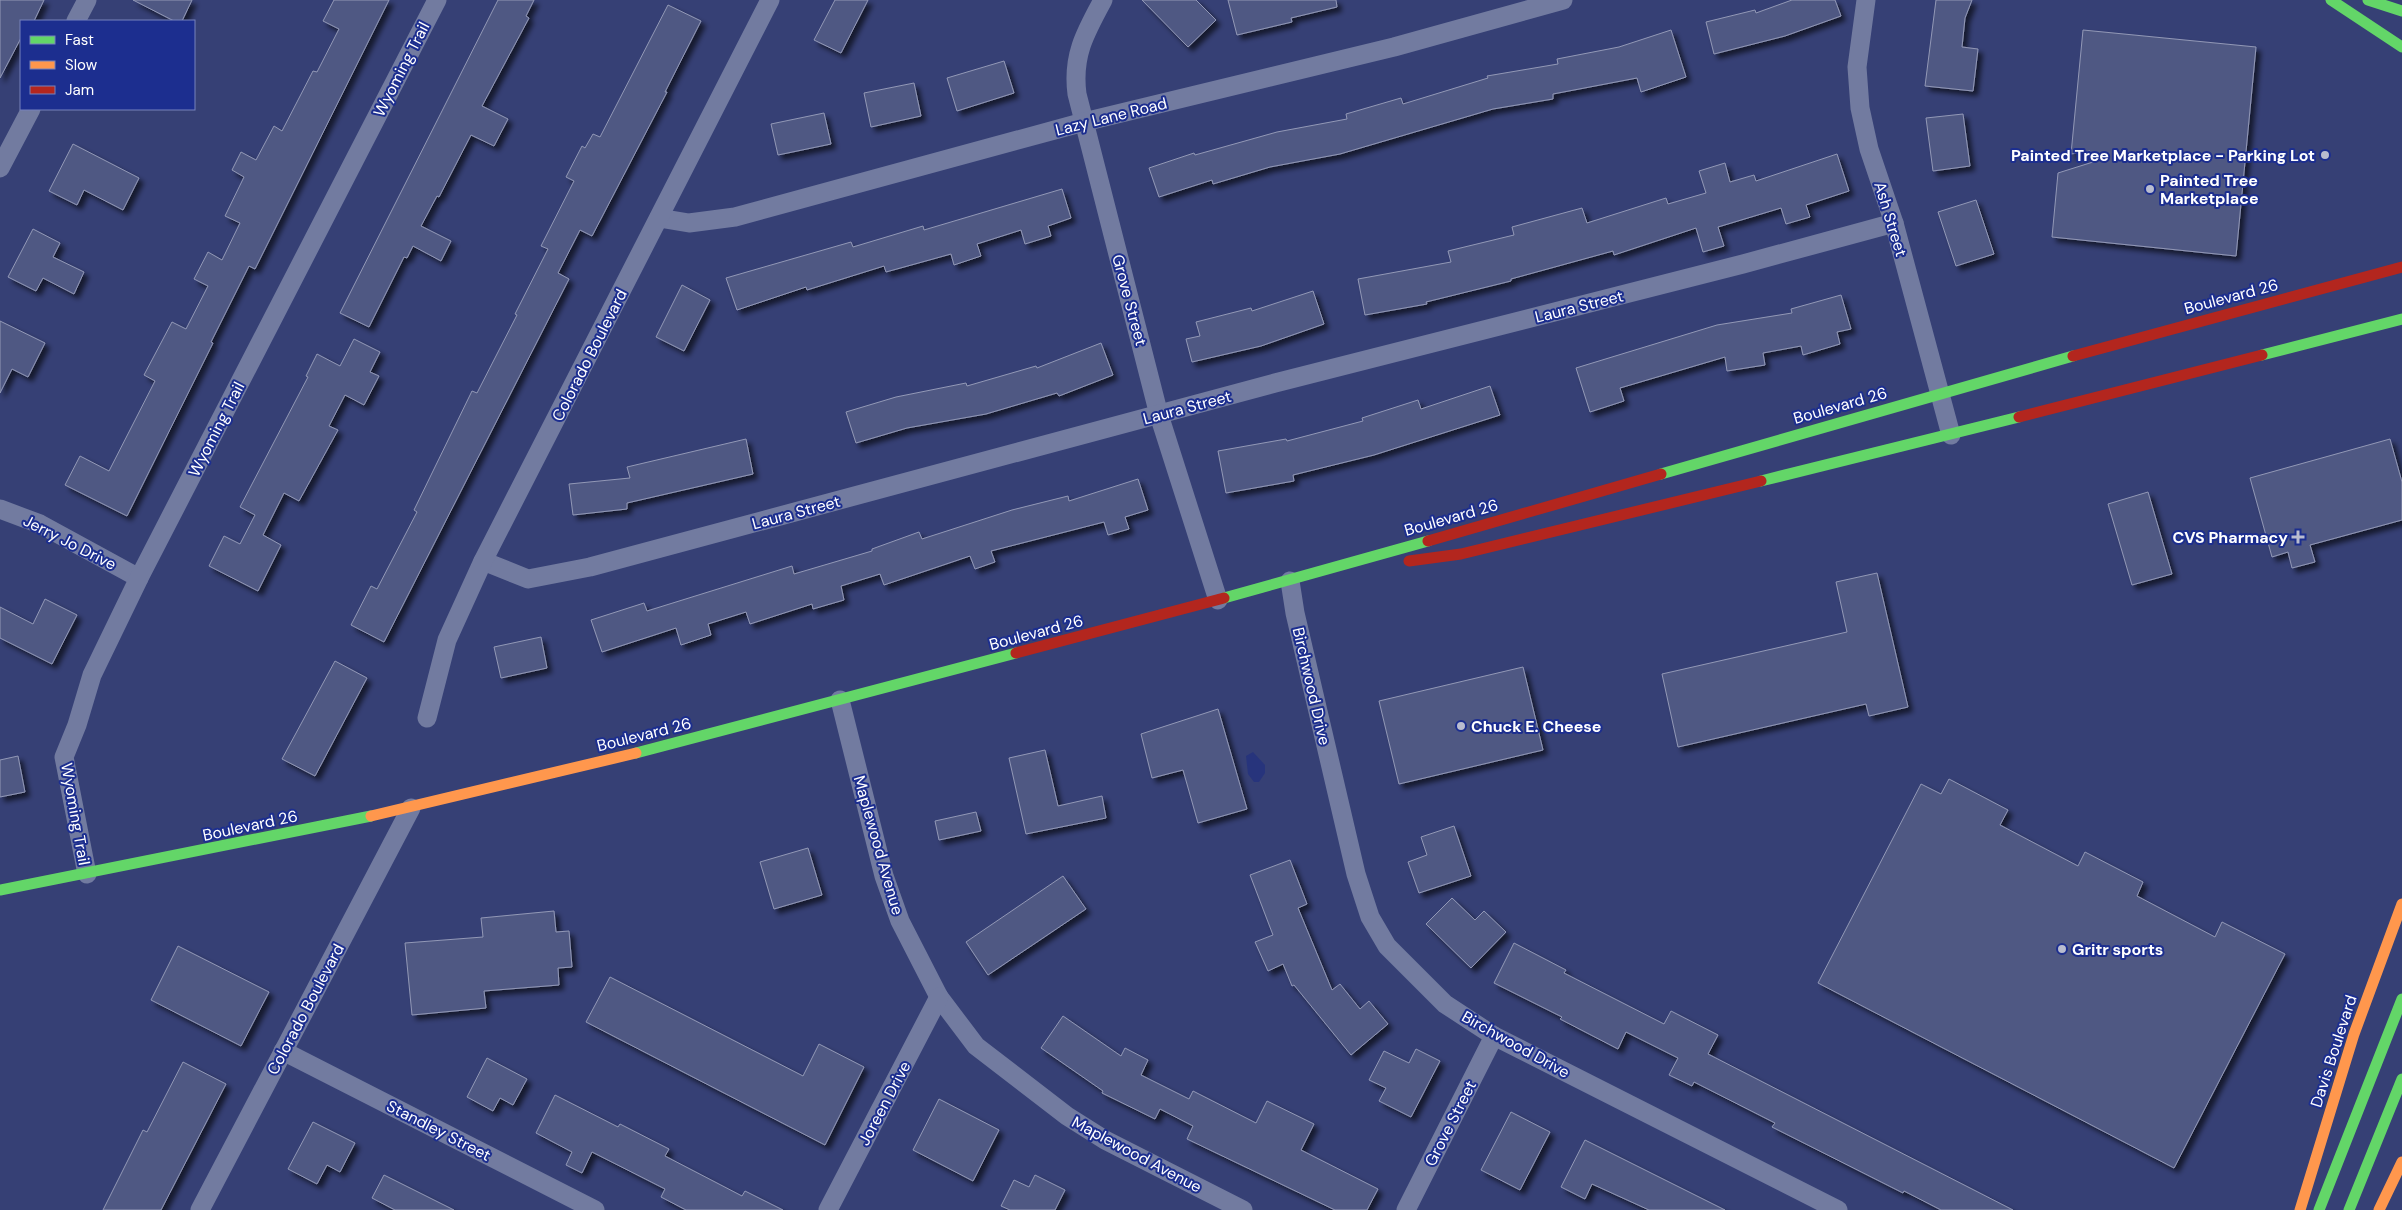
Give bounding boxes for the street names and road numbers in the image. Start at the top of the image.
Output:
street label: Wyoming Trail [369,18,434,120]
street label: Lazy Lane Road [1053,92,1169,141]
street label: Ash Street [1869,179,1912,259]
street label: Grove Street [1107,252,1152,348]
street label: Boulevard 26 [2182,274,2280,319]
street label: Laura Street [1533,285,1626,328]
street label: Colorado Boulevard [547,286,632,425]
street label: Wyoming Trail [184,378,249,480]
street label: Boulevard 26 [1791,382,1889,429]
street label: Laura Street [1141,386,1234,429]
street label: Laura Street [750,491,843,534]
street label: Boulevard 26 [1402,494,1500,541]
street label: Jerry Jo Drive [20,510,120,575]
street label: Boulevard 26 [987,610,1085,655]
street label: Birchwood Drive [1288,625,1335,747]
street label: Boulevard 26 [595,713,694,756]
street label: Wyoming Trail [56,761,95,867]
street label: Maplewood Avenue [849,773,908,917]
street label: Boulevard 26 [201,805,300,846]
street label: Colorado Boulevard [262,940,349,1078]
street label: Davis Boulevard [2305,992,2362,1110]
street label: Birchwood Drive [1458,1006,1574,1083]
street label: Joreen Drive [853,1057,915,1149]
street label: Grove Street [1420,1077,1481,1170]
street label: Standley Street [383,1095,494,1166]
street label: Maplewood Avenue [1068,1111,1205,1198]

